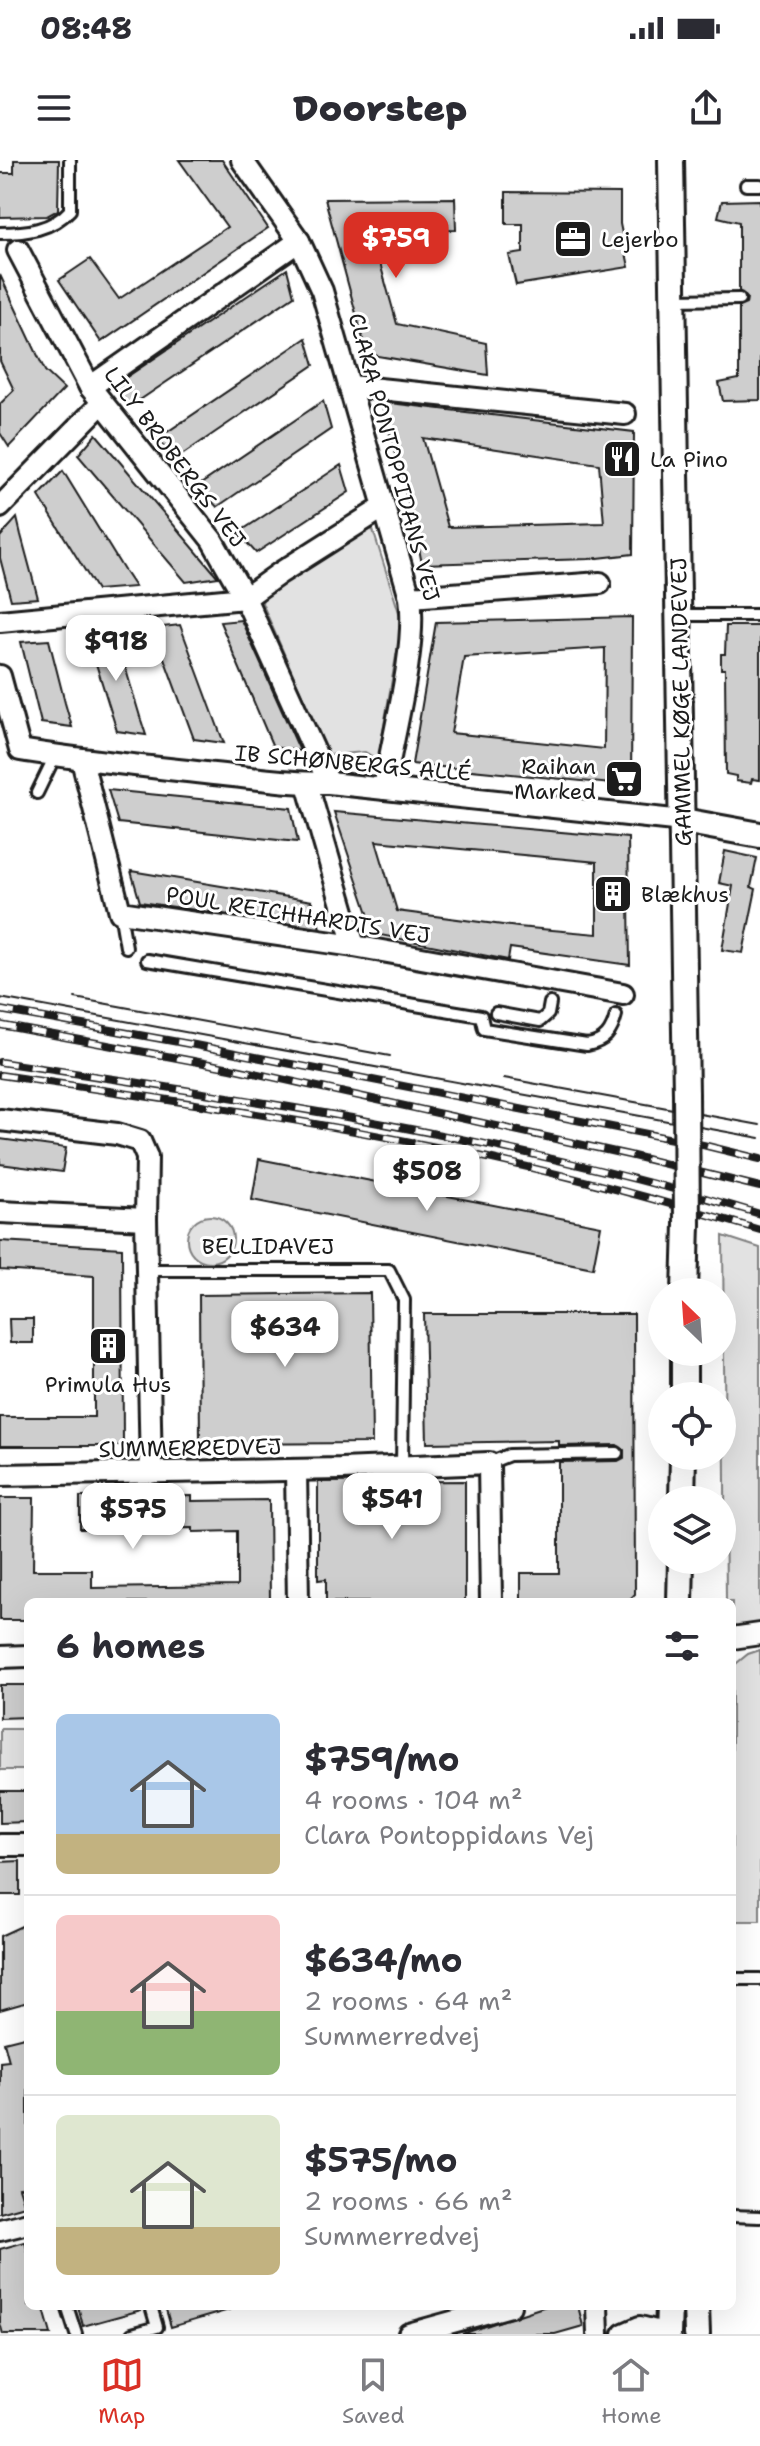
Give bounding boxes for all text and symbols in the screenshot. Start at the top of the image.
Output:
text: 08:48 [40,8,132,49]
text: Doorstep [293,84,467,133]
icon: menu [32,86,76,130]
icon: share [684,86,728,130]
pin: $759 [349,212,443,280]
office icon: Lejerbo [552,218,594,260]
text: $759 [362,220,430,255]
place label: Lejerbo [601,225,679,254]
street label: CLARA PONTOPPIDANS VEJ [342,310,446,604]
street label: LILY BROBERGS VEJ [97,361,253,553]
restaurant icon: La Pino [601,438,643,480]
place label: La Pino [650,445,728,474]
street label: GAMMEL KØGE LANDEVEJ [664,557,698,847]
pin: $918 [69,615,163,683]
text: $918 [84,623,148,658]
street label: IB SCHØNBERGS ALLÉ [234,738,472,788]
place label: Raihan Marked [514,752,596,806]
supermarket icon: Raihan Marked [603,758,645,800]
building icon: Blækhus [592,873,634,915]
street label: POUL REICHHARDTS VEJ [164,880,432,950]
place label: Blækhus [641,880,729,909]
pin: $508 [380,1145,474,1213]
text: $508 [392,1153,462,1188]
street label: BELLIDAVEJ [202,1232,334,1261]
north arrow [648,1278,736,1366]
map controls [648,1278,736,1574]
pin: $634 [238,1301,332,1369]
text: $634 [249,1309,321,1344]
building icon: Primula Hus [87,1325,129,1367]
place label: Primula Hus [45,1370,171,1399]
button: locate [648,1382,736,1470]
street label: SUMMERREDVEJ [98,1432,282,1464]
pin: $541 [345,1473,439,1541]
text: $541 [361,1481,423,1516]
pin: $575 [86,1483,180,1551]
button: layers [648,1486,736,1574]
text: $575 [99,1491,167,1526]
text: 6 homes [56,1623,205,1669]
icon: filters [660,1624,704,1668]
text: $759/mo [304,1736,460,1782]
icon: home [120,1746,216,1842]
text: 4 rooms · 104 m² [304,1782,523,1817]
text: Clara Pontoppidans Vej [304,1817,594,1852]
text: $634/mo [304,1937,463,1983]
icon: home [120,1947,216,2043]
text: 2 rooms · 64 m² [304,1983,512,2018]
text: Summerredvej [304,2018,479,2053]
text: $575/mo [304,2137,458,2183]
icon: home [120,2147,216,2243]
text: 2 rooms · 66 m² [304,2183,513,2218]
text: Summerredvej [304,2218,479,2253]
tab: Map [98,2353,145,2430]
tab: Saved [342,2353,405,2430]
tab: Home [601,2353,662,2430]

